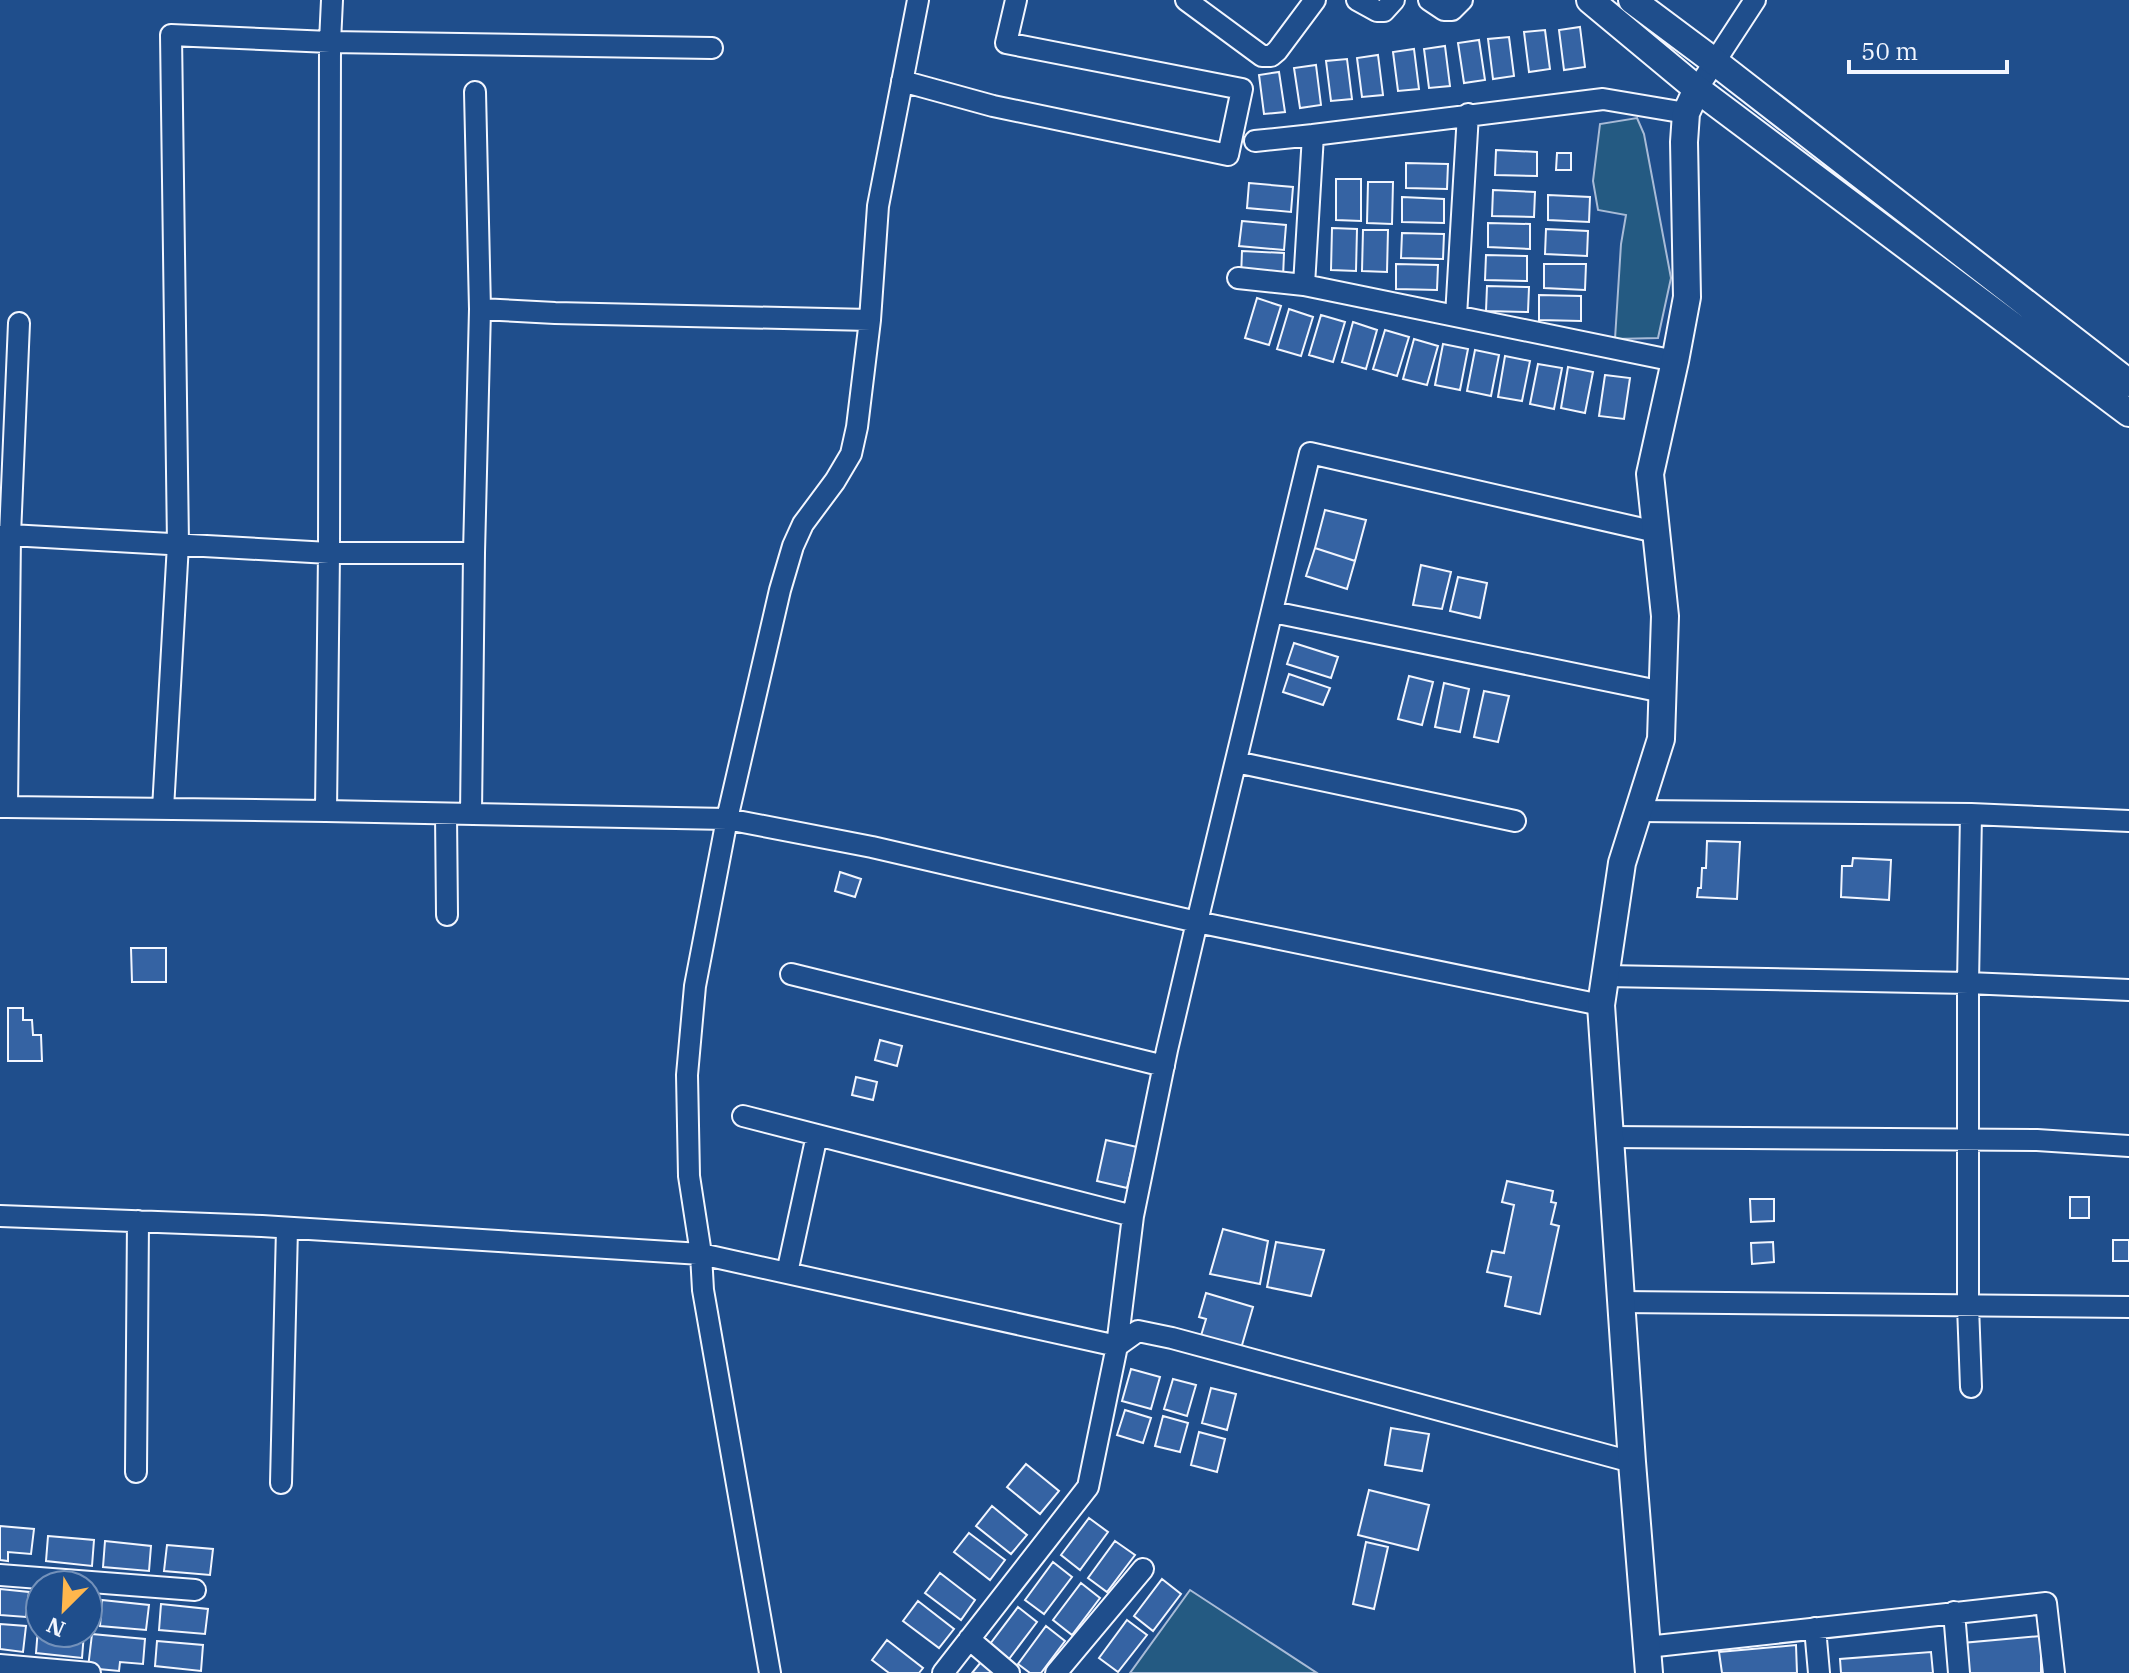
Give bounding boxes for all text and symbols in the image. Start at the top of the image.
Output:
scale bar [1849,24,2007,74]
text: 50 m [1861,35,1918,67]
north arrow [24,1569,104,1649]
text: N [42,1611,70,1645]

